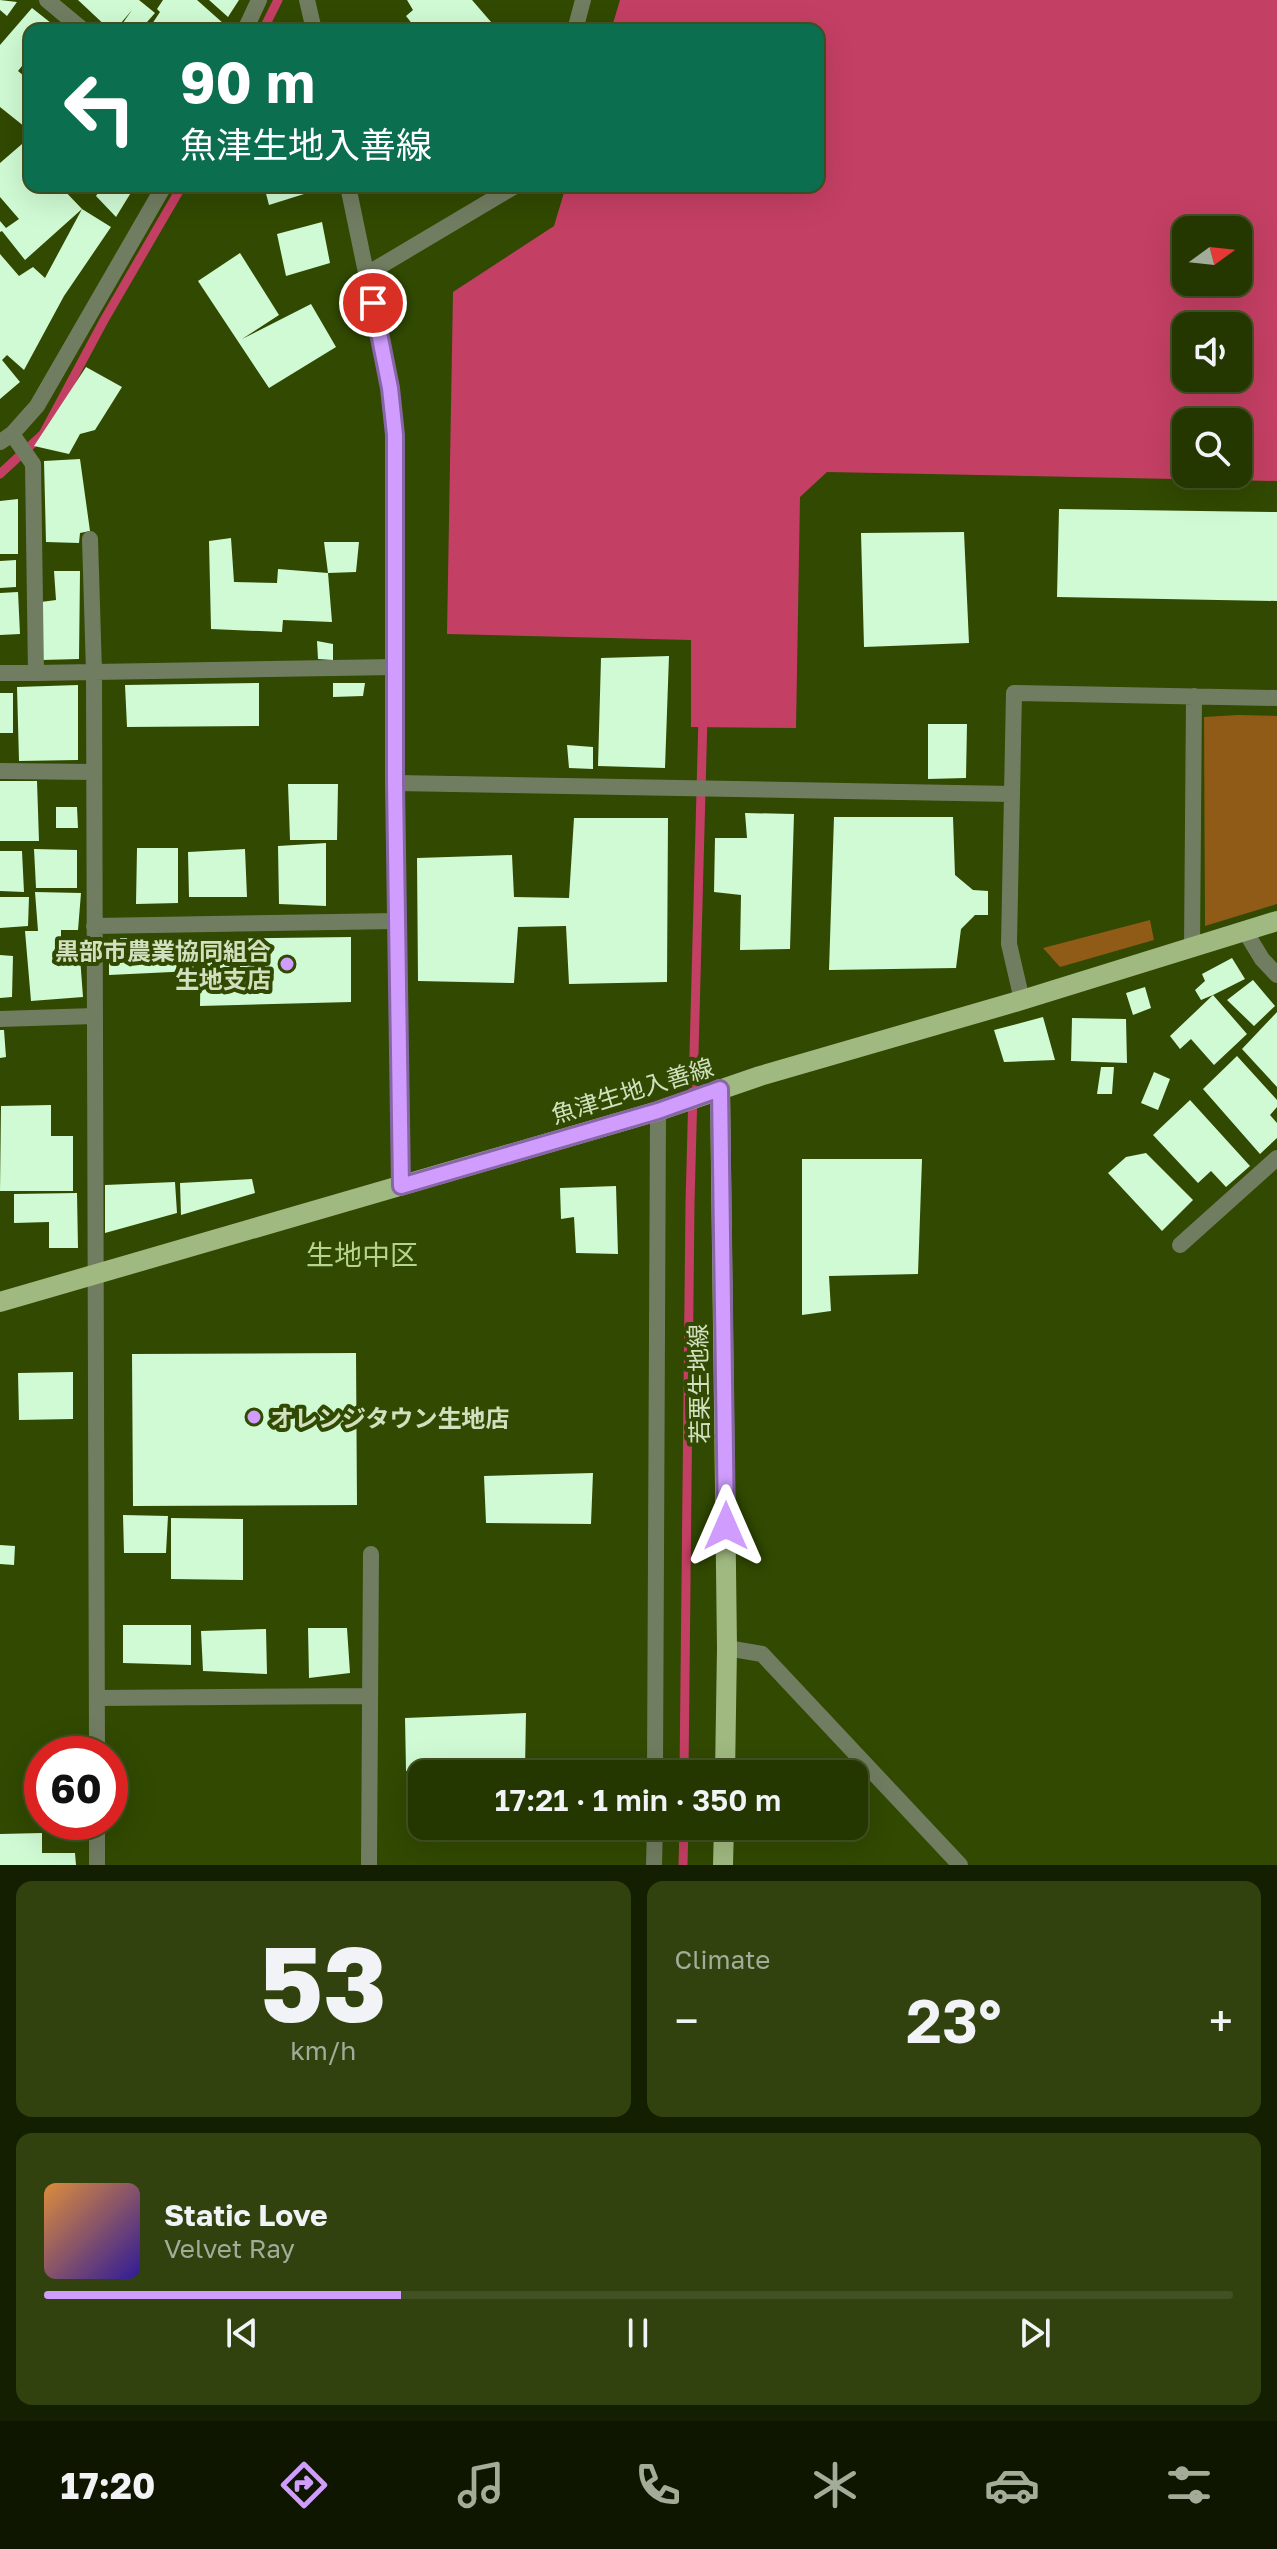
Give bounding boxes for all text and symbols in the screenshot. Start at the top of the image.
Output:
text: 90 m [180,48,315,115]
icon: left [48,56,152,160]
text: 魚津生地入善線 [180,123,432,166]
north arrow [1172,216,1252,296]
map controls [1172,216,1252,488]
pin [339,269,407,337]
icon: arrive [351,281,395,325]
button: sound [1172,312,1252,392]
button: search [1172,408,1252,488]
place label: 黒部市農業協同組合 生地支店 [55,936,271,993]
marker: 黒部市農業協同組合 生地支店 [278,955,296,973]
street label: 魚津生地入善線 [547,1052,717,1128]
district label: 生地中区 [306,1238,418,1271]
street label: 若栗生地線 [682,1324,714,1444]
place label: オレンジタウン生地店 [270,1403,510,1432]
marker: オレンジタウン生地店 [245,1408,263,1426]
position arrow [684,1484,768,1568]
speed limit sign: 60 [24,1736,128,1840]
text: 17:21 · 1 min · 350 m [495,1782,781,1818]
text: 53 [260,1920,387,2045]
text: Climate [675,1944,770,1975]
text: 23° [906,1984,1002,2056]
text: − [675,1994,699,2047]
text: + [1209,1994,1233,2047]
text: km/h [290,2035,356,2066]
text: Static Love [164,2197,328,2233]
text: Velvet Ray [164,2233,295,2264]
icon: previous [220,2311,264,2355]
icon: pause [616,2311,660,2355]
icon: next [1013,2311,1057,2355]
icon: directions [276,2457,332,2513]
icon: music [453,2457,509,2513]
icon: phone [630,2457,686,2513]
icon: climate [807,2457,863,2513]
icon: car [984,2457,1040,2513]
icon: filters [1161,2457,1217,2513]
text: 17:20 [60,2464,155,2507]

